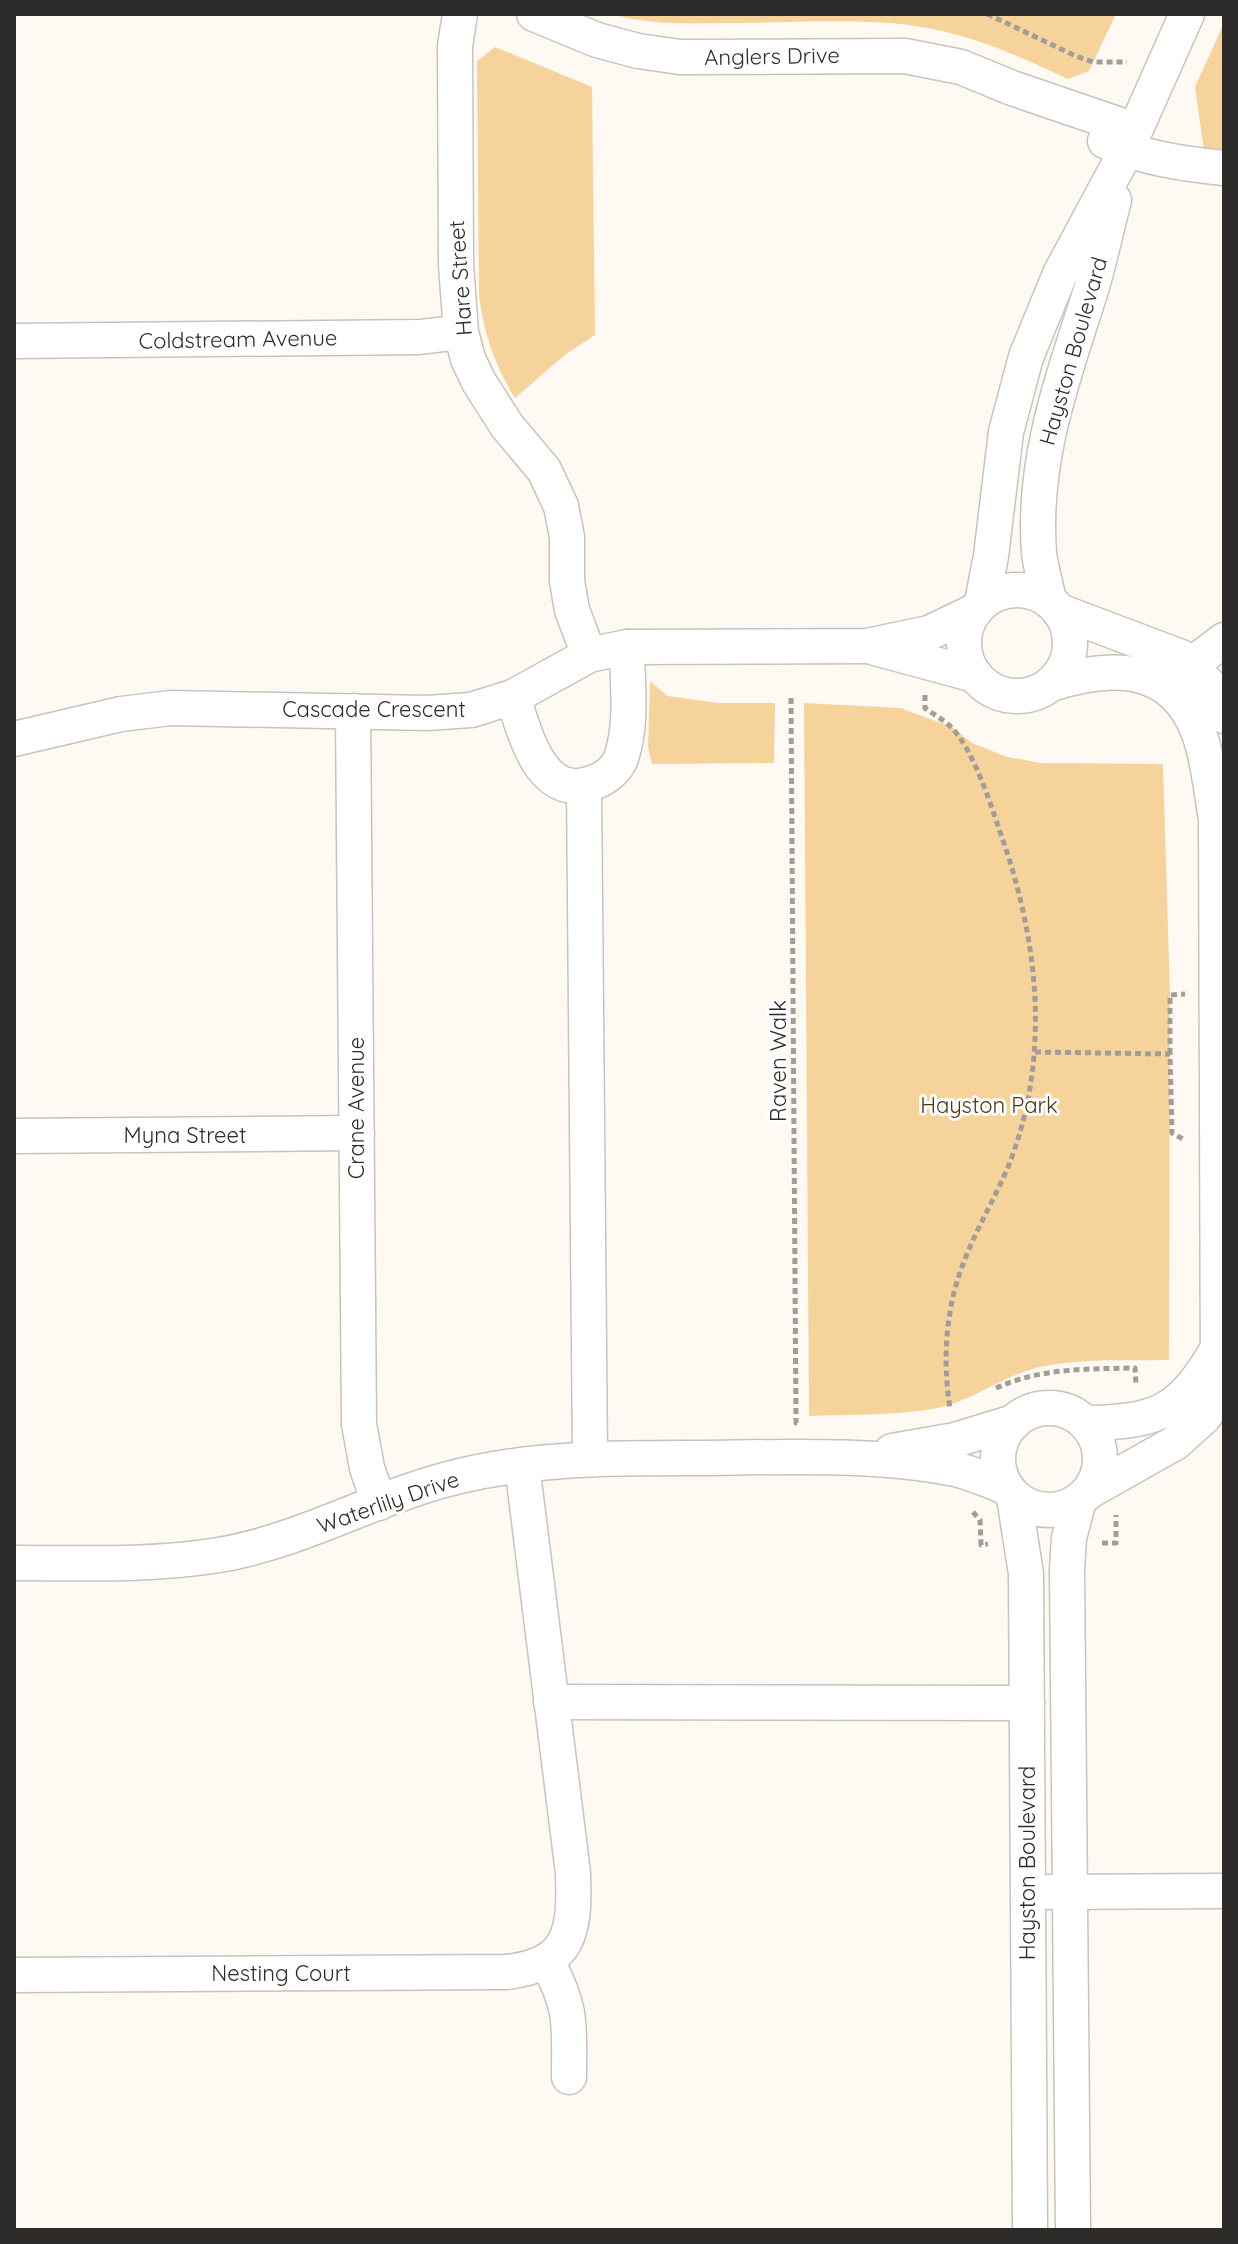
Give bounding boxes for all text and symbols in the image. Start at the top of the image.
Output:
street label: Anglers Drive [704,41,840,71]
street label: Hare Street [442,219,478,337]
street label: Hayston Boulevard [1033,254,1113,448]
street label: Coldstream Avenue [138,323,338,355]
street label: Cascade Crescent [282,695,466,723]
street label: Raven Walk [764,1000,792,1122]
street label: Crane Avenue [342,1037,370,1179]
park label: Hayston Park [920,1091,1058,1119]
street label: Myna Street [124,1121,246,1149]
street label: Waterlily Drive [313,1465,463,1539]
street label: Hayston Boulevard [1013,1766,1041,1960]
street label: Nesting Court [211,1959,351,1987]

